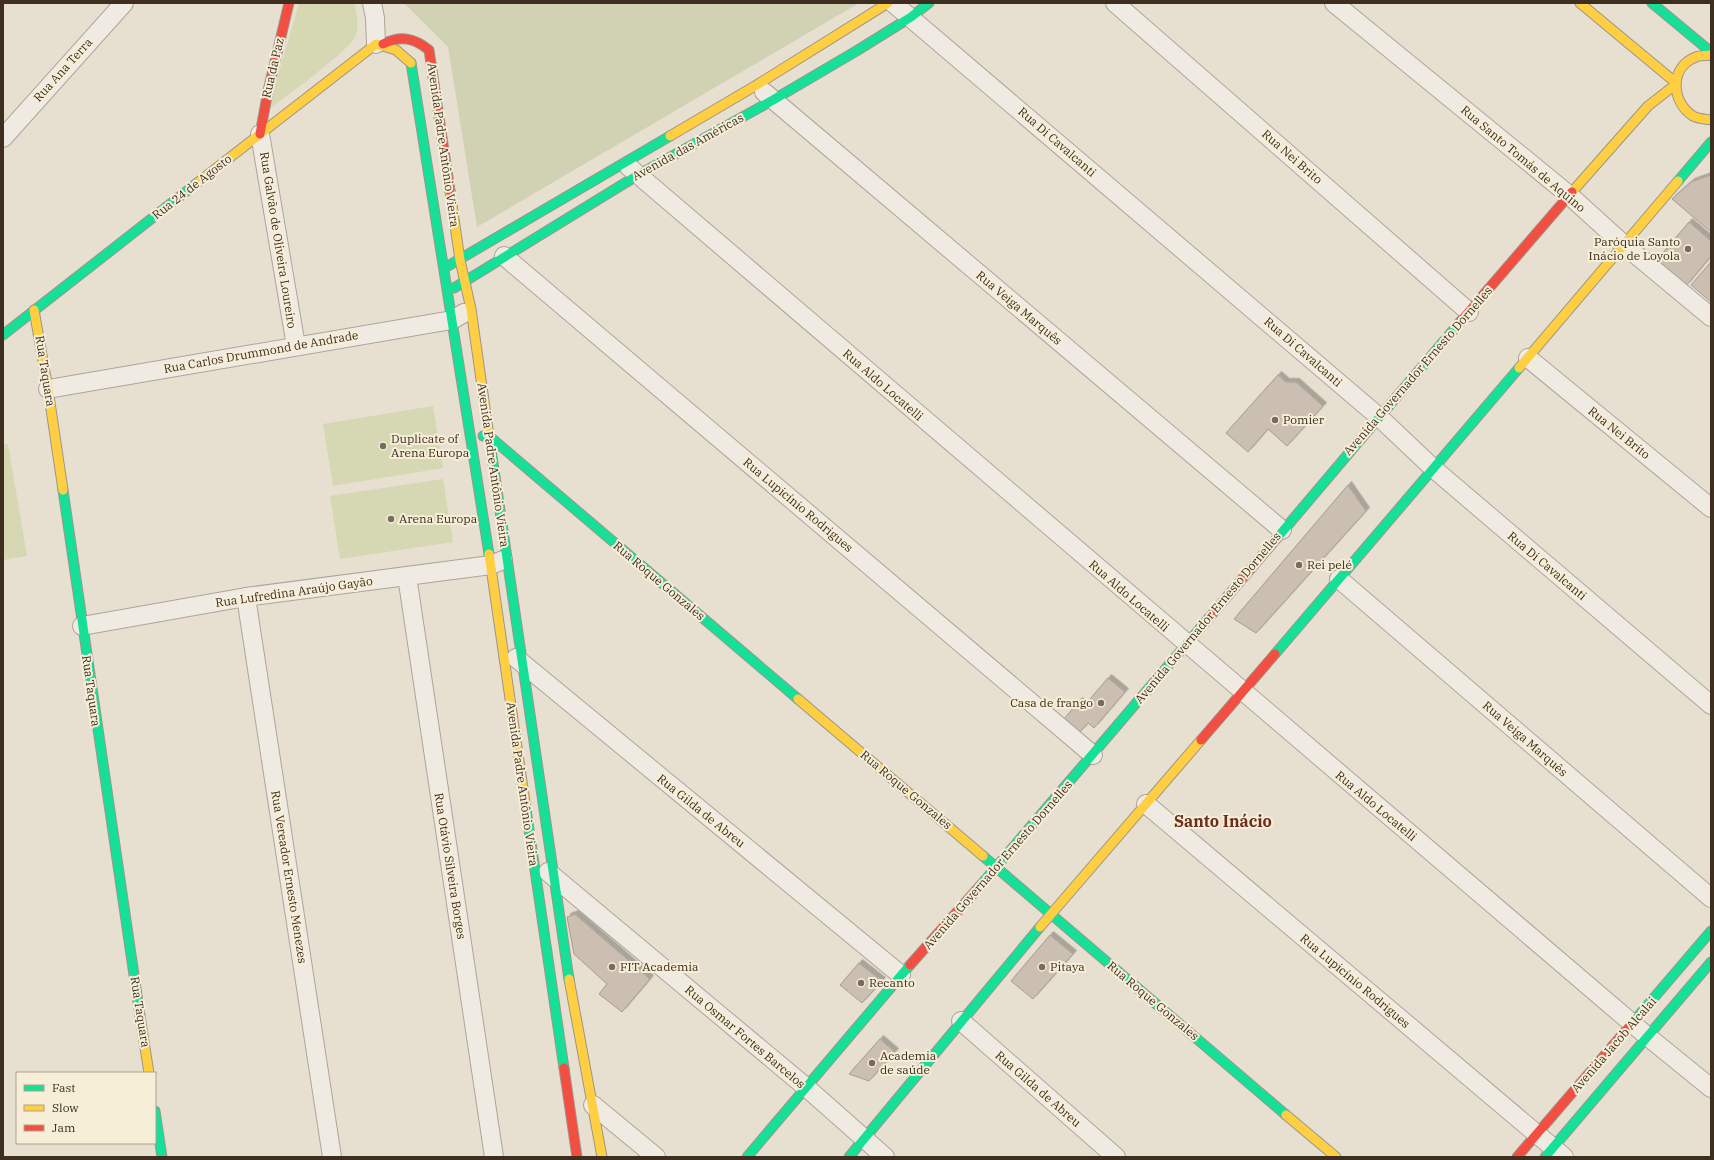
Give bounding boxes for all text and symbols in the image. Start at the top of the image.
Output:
street label: Rua Ana Terra [30,34,96,105]
street label: Rua da Paz [258,36,287,99]
street label: Avenida Padre Antônio Vieira [425,62,463,229]
street label: Rua Santo Tomás de Aquino [1458,102,1589,215]
street label: Rua Di Cavalcanti [1015,104,1100,180]
street label: Avenida das Américas [629,110,746,183]
street label: Rua Nei Brito [1259,126,1326,187]
street label: Rua 24 de Agosto [149,151,235,222]
street label: Rua Galvão de Oliveira Loureiro [257,151,300,330]
place label: Paróquia Santo Inácio de Loyola [1589,234,1680,263]
marker: Paróquia Santo Inácio de Loyola [1683,244,1693,254]
street label: Rua Veiga Marquês [973,267,1065,348]
street label: Avenida Governador Ernesto Dornelles [1340,283,1495,458]
street label: Rua Di Cavalcanti [1261,314,1346,390]
street label: Rua Carlos Drummond de Andrade [162,327,359,376]
street label: Rua Taquara [32,334,59,408]
street label: Rua Aldo Locatelli [840,346,927,424]
street label: Avenida Padre Antônio Vieira [475,382,513,549]
street label: Rua Nei Brito [1585,403,1653,462]
place label: Pomier [1283,412,1325,427]
marker: Pomier [1270,415,1280,425]
place label: Duplicate of Arena Europa [391,431,470,460]
marker: Duplicate of Arena Europa [378,441,388,451]
street label: Rua Lupicínio Rodrigues [740,454,856,555]
place label: Arena Europa [399,511,478,526]
marker: Arena Europa [386,514,396,524]
street label: Rua Di Cavalcanti [1505,528,1590,603]
street label: Avenida Governador Ernesto Dornelles [1131,529,1284,706]
street label: Rua Roque Gonzales [610,538,708,623]
street label: Rua Aldo Locatelli [1086,557,1173,635]
place label: Rei pelé [1307,557,1352,572]
marker: Rei pelé [1294,560,1304,570]
street label: Rua Lufredina Araújo Gayão [214,573,374,610]
street label: Rua Taquara [79,654,104,728]
place label: Casa de frango [1010,695,1093,710]
marker: Casa de frango [1096,698,1106,708]
street label: Rua Veiga Marquês [1480,698,1571,780]
street label: Avenida Padre Antônio Vieira [504,701,542,868]
street label: Rua Roque Gonzales [857,747,955,832]
street label: Rua Aldo Locatelli [1333,767,1420,844]
street label: Rua Gilda de Abreu [654,771,749,851]
street label: Avenida Governador Ernesto Dornelles [920,777,1075,952]
street label: Rua Vereador Ernesto Menezes [268,789,311,965]
street label: Rua Otávio Silveira Borges [431,792,470,940]
district label: Santo Inácio [1174,811,1272,831]
street label: Rua Lupicínio Rodrigues [1297,930,1413,1031]
street label: Rua Roque Gonzales [1104,958,1202,1043]
place label: FIT Academia [620,959,699,974]
place label: Pitaya [1050,959,1085,974]
marker: FIT Academia [607,962,617,972]
marker: Pitaya [1037,962,1047,972]
street label: Rua Taquara [127,975,154,1049]
place label: Recanto [869,975,915,990]
marker: Recanto [856,978,866,988]
street label: Rua Osmar Fortes Barcelos [682,982,809,1091]
street label: Avenida Jacob Alcalai [1568,994,1659,1096]
street label: Rua Gilda de Abreu [992,1047,1085,1130]
place label: Academia de saúde [880,1048,937,1077]
marker: Academia de saúde [867,1058,877,1068]
legend [16,1072,156,1144]
text: Fast [52,1080,76,1095]
text: Slow [52,1100,79,1115]
text: Jam [52,1120,76,1135]

